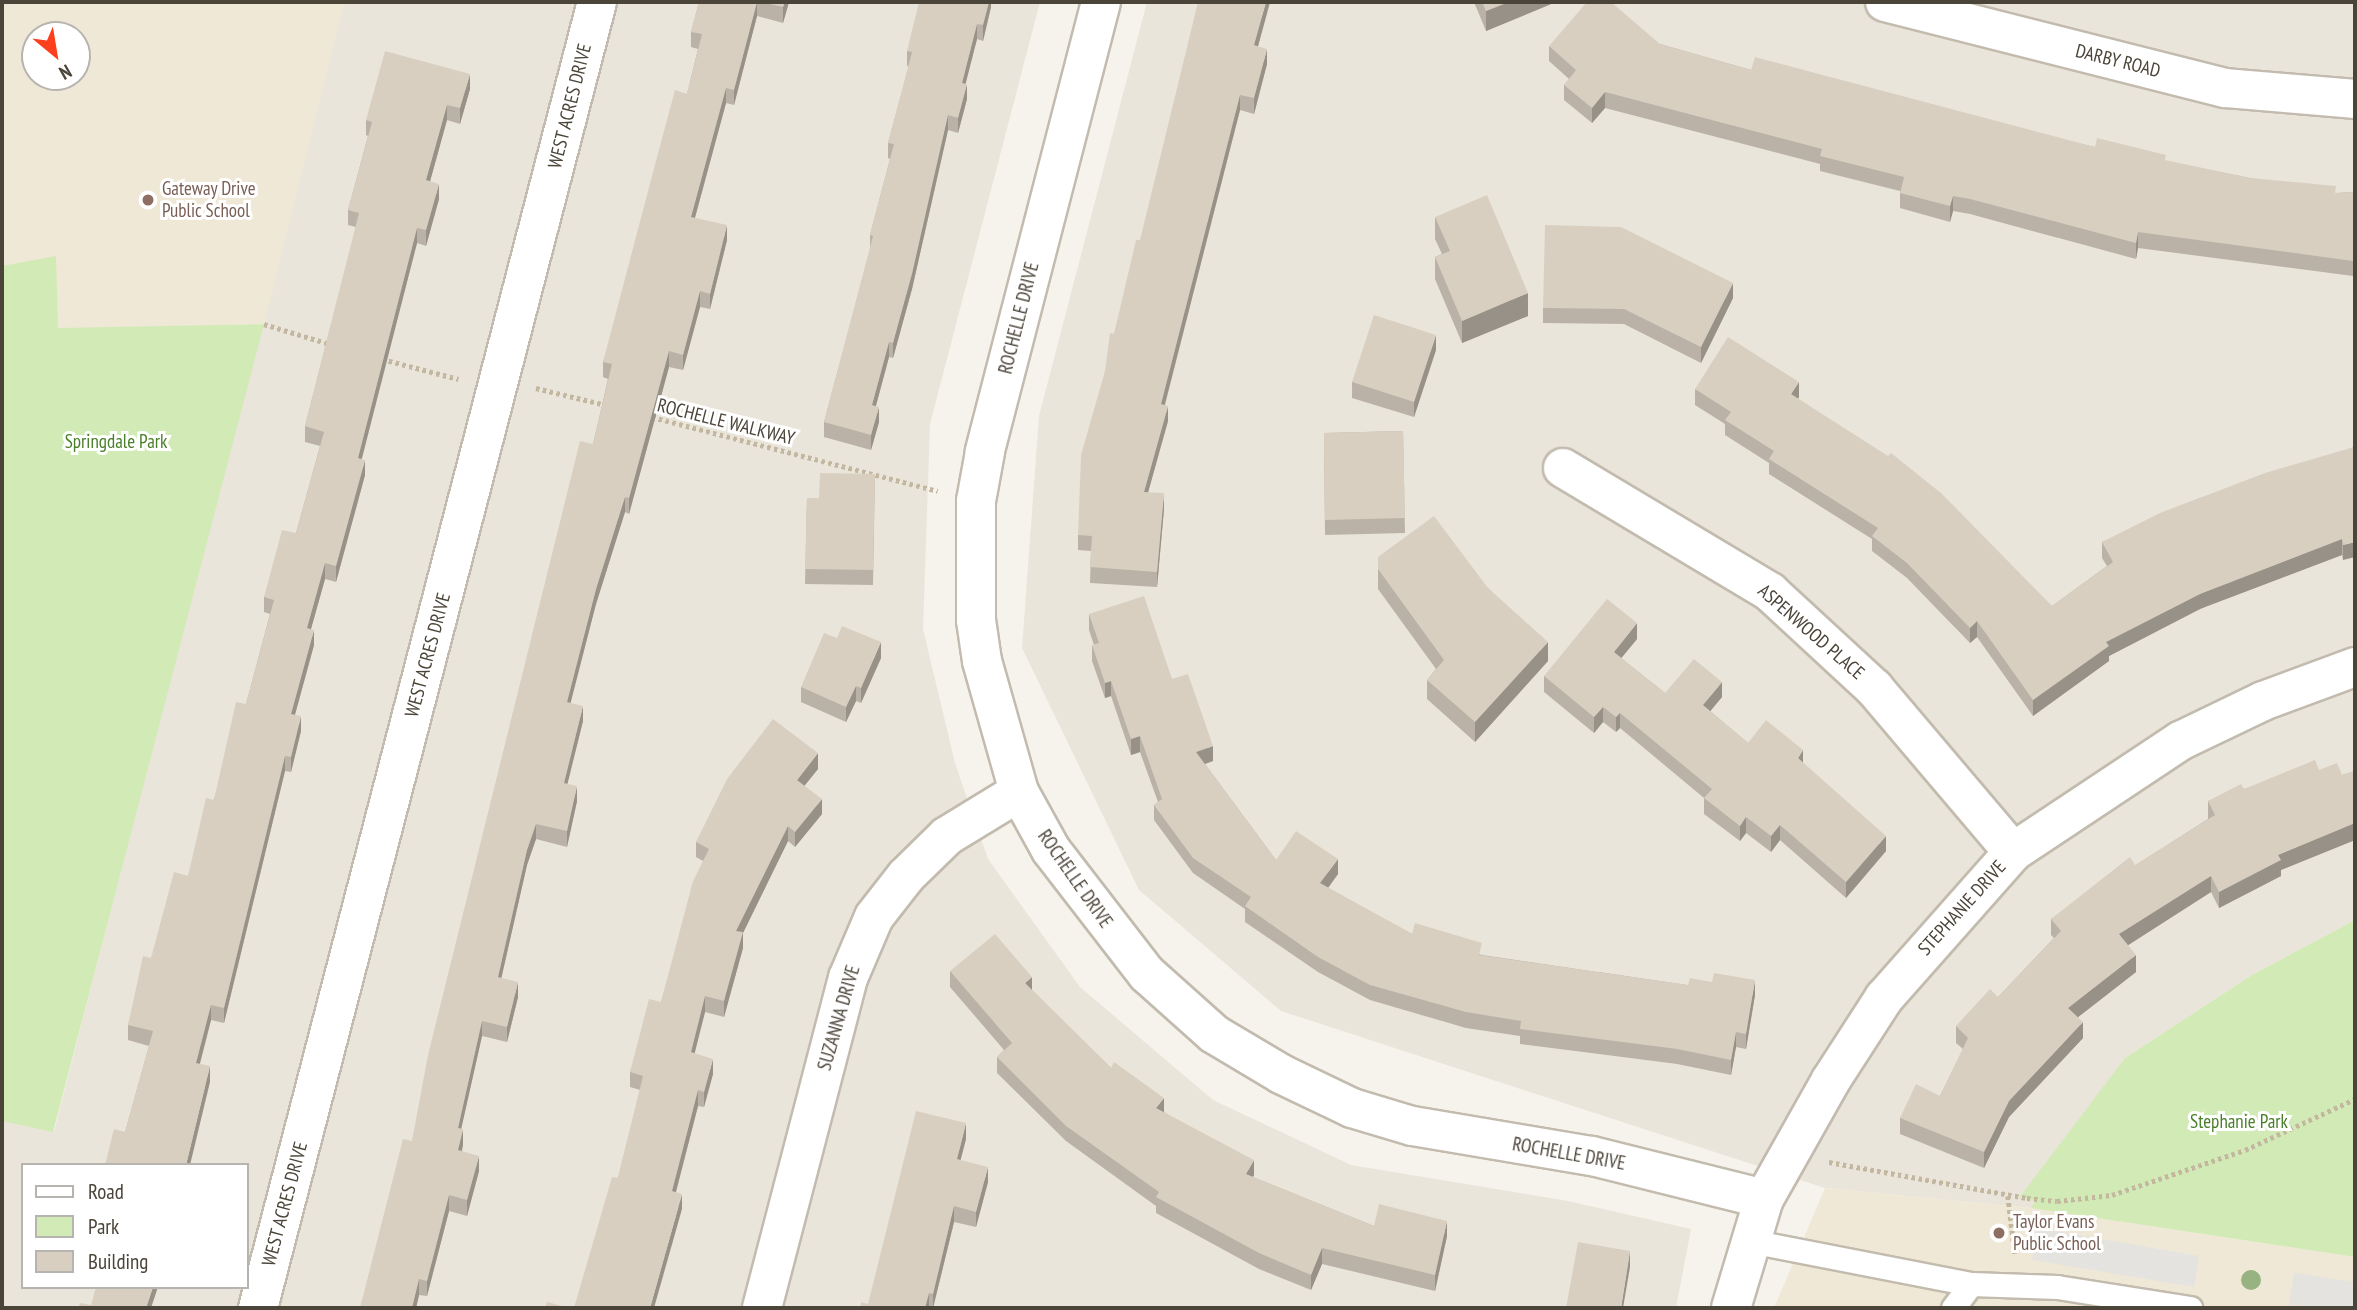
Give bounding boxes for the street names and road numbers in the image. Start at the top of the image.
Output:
street label: DARBY ROAD [2073,39,2163,83]
street label: WEST ACRES DRIVE [543,41,597,171]
street label: ROCHELLE DRIVE [994,260,1044,376]
street label: ROCHELLE WALKWAY [655,394,797,450]
street label: ASPENWOOD PLACE [1753,580,1869,684]
street label: WEST ACRES DRIVE [400,590,456,720]
street label: ROCHELLE DRIVE [1033,826,1117,932]
street label: STEPHANIE DRIVE [1913,856,2011,960]
street label: SUZANNA DRIVE [813,962,865,1074]
street label: ROCHELLE DRIVE [1511,1133,1627,1175]
street label: WEST ACRES DRIVE [257,1139,313,1269]

